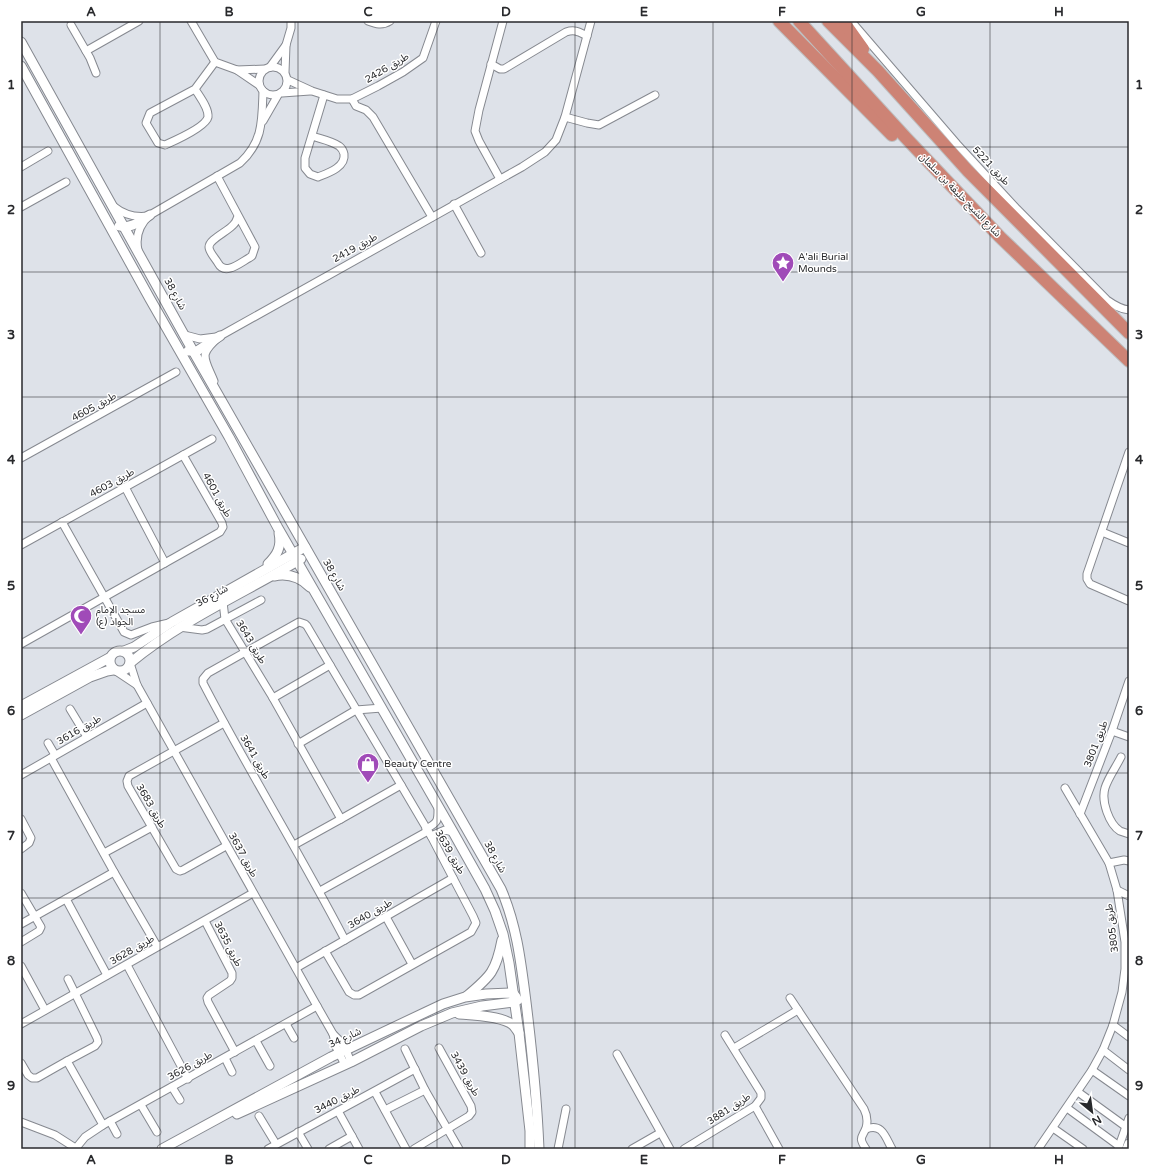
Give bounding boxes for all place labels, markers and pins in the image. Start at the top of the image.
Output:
place icon: A'ali Burial Mounds [770,250,796,283]
place label: A'ali Burial Mounds [798,251,848,275]
mosque icon: مسجد الإمام الجواد (ع) [68,603,94,636]
place label: مسجد الإمام الجواد (ع) [96,604,145,629]
shop icon: Beauty Centre [355,751,381,784]
place label: Beauty Centre [384,758,452,770]

